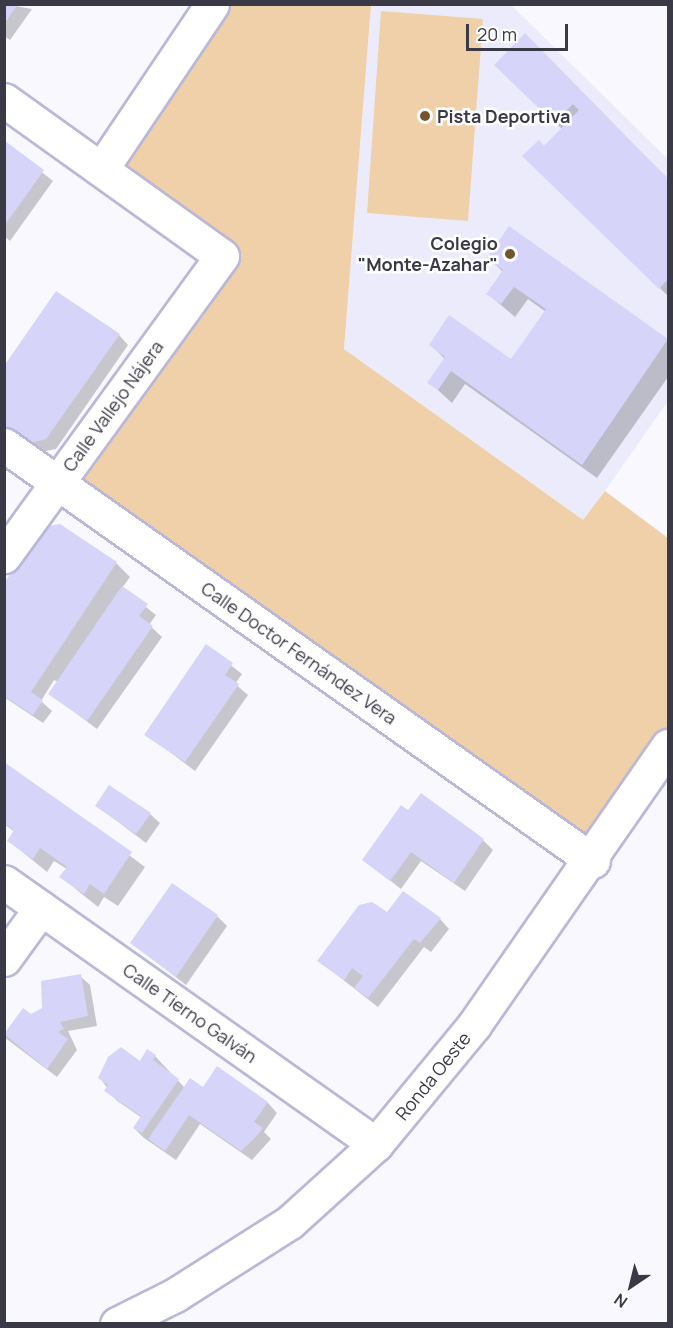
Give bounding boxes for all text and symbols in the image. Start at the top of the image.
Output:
scale bar [469,12,571,50]
text: 20 m [477,22,517,46]
place label: Pista Deportiva [437,105,570,127]
marker: Pista Deportiva [418,109,432,123]
place label: Colegio "Monte-Azahar" [358,233,498,276]
marker: Colegio "Monte-Azahar" [503,247,517,261]
street label: Calle Vallejo Nájera [58,336,168,476]
street label: Calle Doctor Fernández Vera [197,577,401,729]
street label: Calle Tierno Galván [119,959,261,1067]
street label: Ronda Oeste [391,1028,475,1124]
north arrow [601,1256,661,1316]
text: N [610,1288,632,1313]

